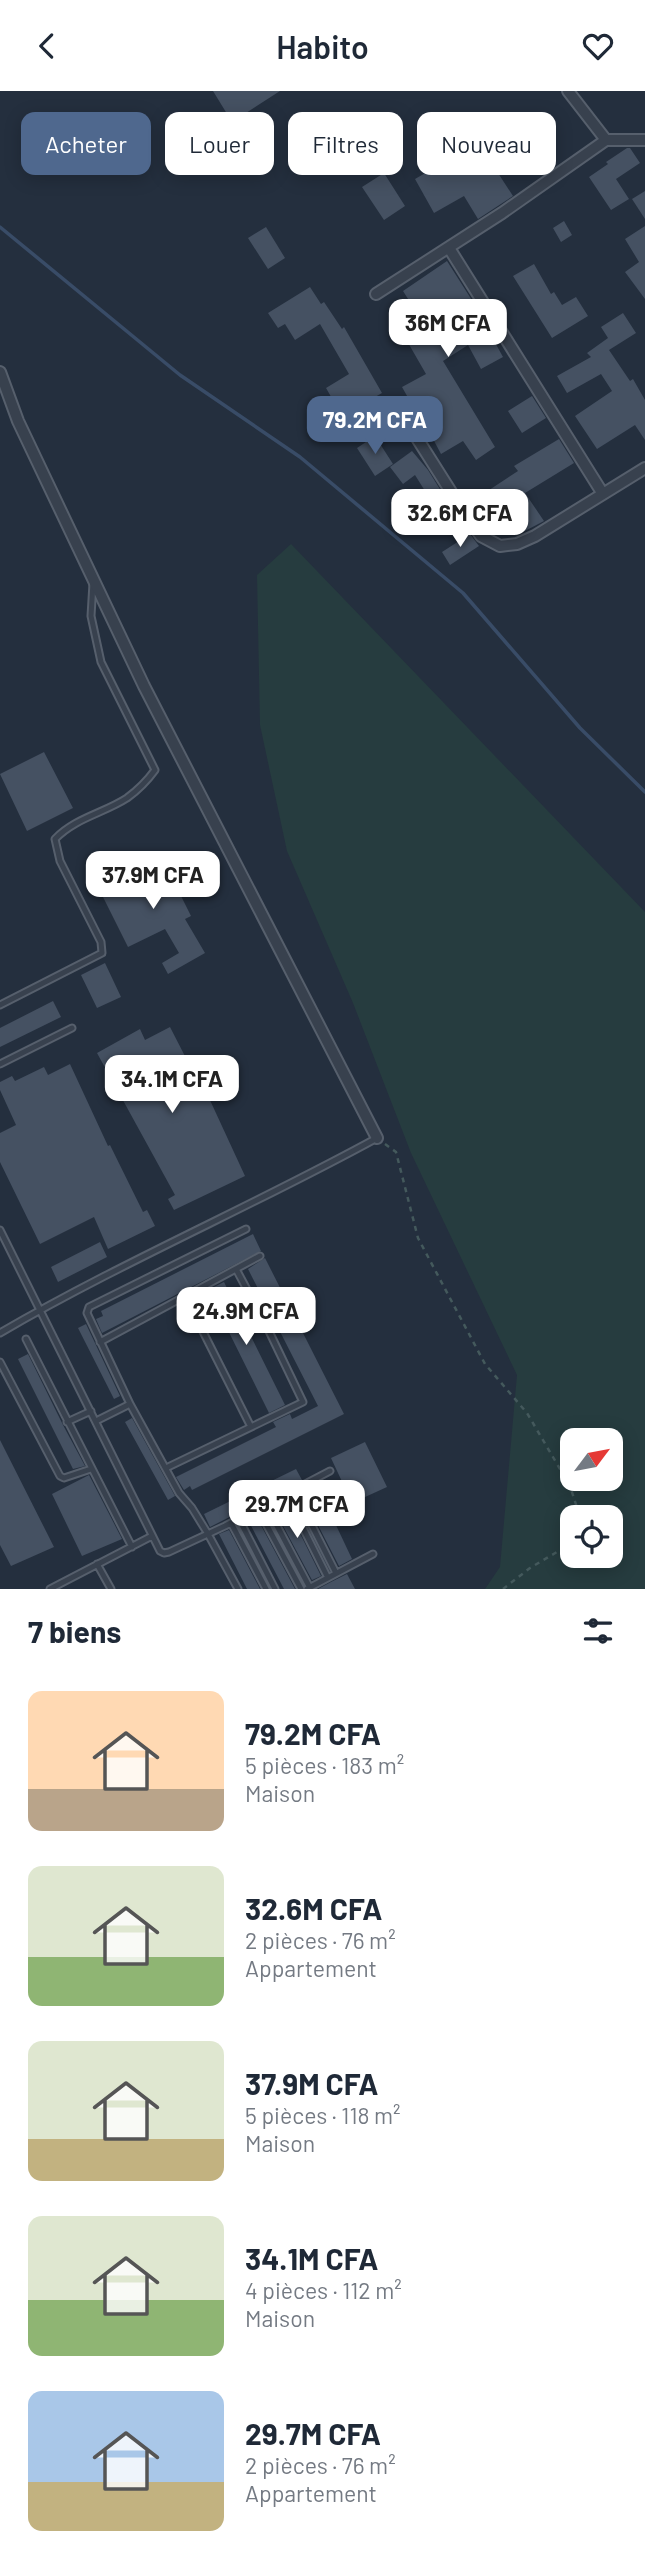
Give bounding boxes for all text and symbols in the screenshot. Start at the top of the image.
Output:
icon: back [28,27,66,65]
text: Habito [276,27,369,65]
icon: heart [579,27,617,65]
chip: Acheter [21,112,151,175]
chip: Louer [165,112,274,175]
chip: Filtres [288,112,403,175]
chip: Nouveau [417,112,556,175]
pin: 36M CFA [383,299,513,359]
text: 36M CFA [405,308,491,336]
pin: 79.2M CFA [295,397,455,456]
text: 79.2M CFA [323,405,427,433]
pin: 32.6M CFA [380,489,540,549]
text: 32.6M CFA [407,498,513,526]
pin: 37.9M CFA [73,851,233,911]
text: 37.9M CFA [102,860,204,888]
pin: 34.1M CFA [92,1055,252,1115]
text: 34.1M CFA [121,1064,223,1092]
pin: 24.9M CFA [166,1287,326,1347]
text: 24.9M CFA [193,1296,299,1324]
north arrow [560,1428,623,1491]
map controls [560,1428,623,1568]
pin: 29.7M CFA [217,1481,377,1540]
text: 29.7M CFA [245,1489,349,1517]
button: locate [560,1505,623,1568]
icon: filters [579,1612,617,1650]
text: 7 biens [28,1613,121,1649]
text: 79.2M CFA [245,1715,381,1751]
icon: home [84,1719,168,1803]
text: 5 pièces · 183 m² [245,1751,404,1779]
text: Maison [245,1779,315,1807]
text: 32.6M CFA [245,1890,383,1926]
icon: home [84,1894,168,1978]
text: 2 pièces · 76 m² [245,1926,396,1954]
text: Appartement [245,1954,377,1982]
text: 37.9M CFA [245,2065,378,2101]
icon: home [84,2069,168,2153]
text: 5 pièces · 118 m² [245,2101,401,2129]
text: Maison [245,2129,315,2157]
text: 34.1M CFA [245,2240,378,2276]
icon: home [84,2244,168,2328]
text: 4 pièces · 112 m² [245,2276,402,2304]
text: Maison [245,2304,315,2332]
text: 29.7M CFA [245,2415,381,2451]
icon: home [84,2419,168,2503]
text: 2 pièces · 76 m² [245,2451,396,2479]
text: Appartement [245,2479,377,2507]

